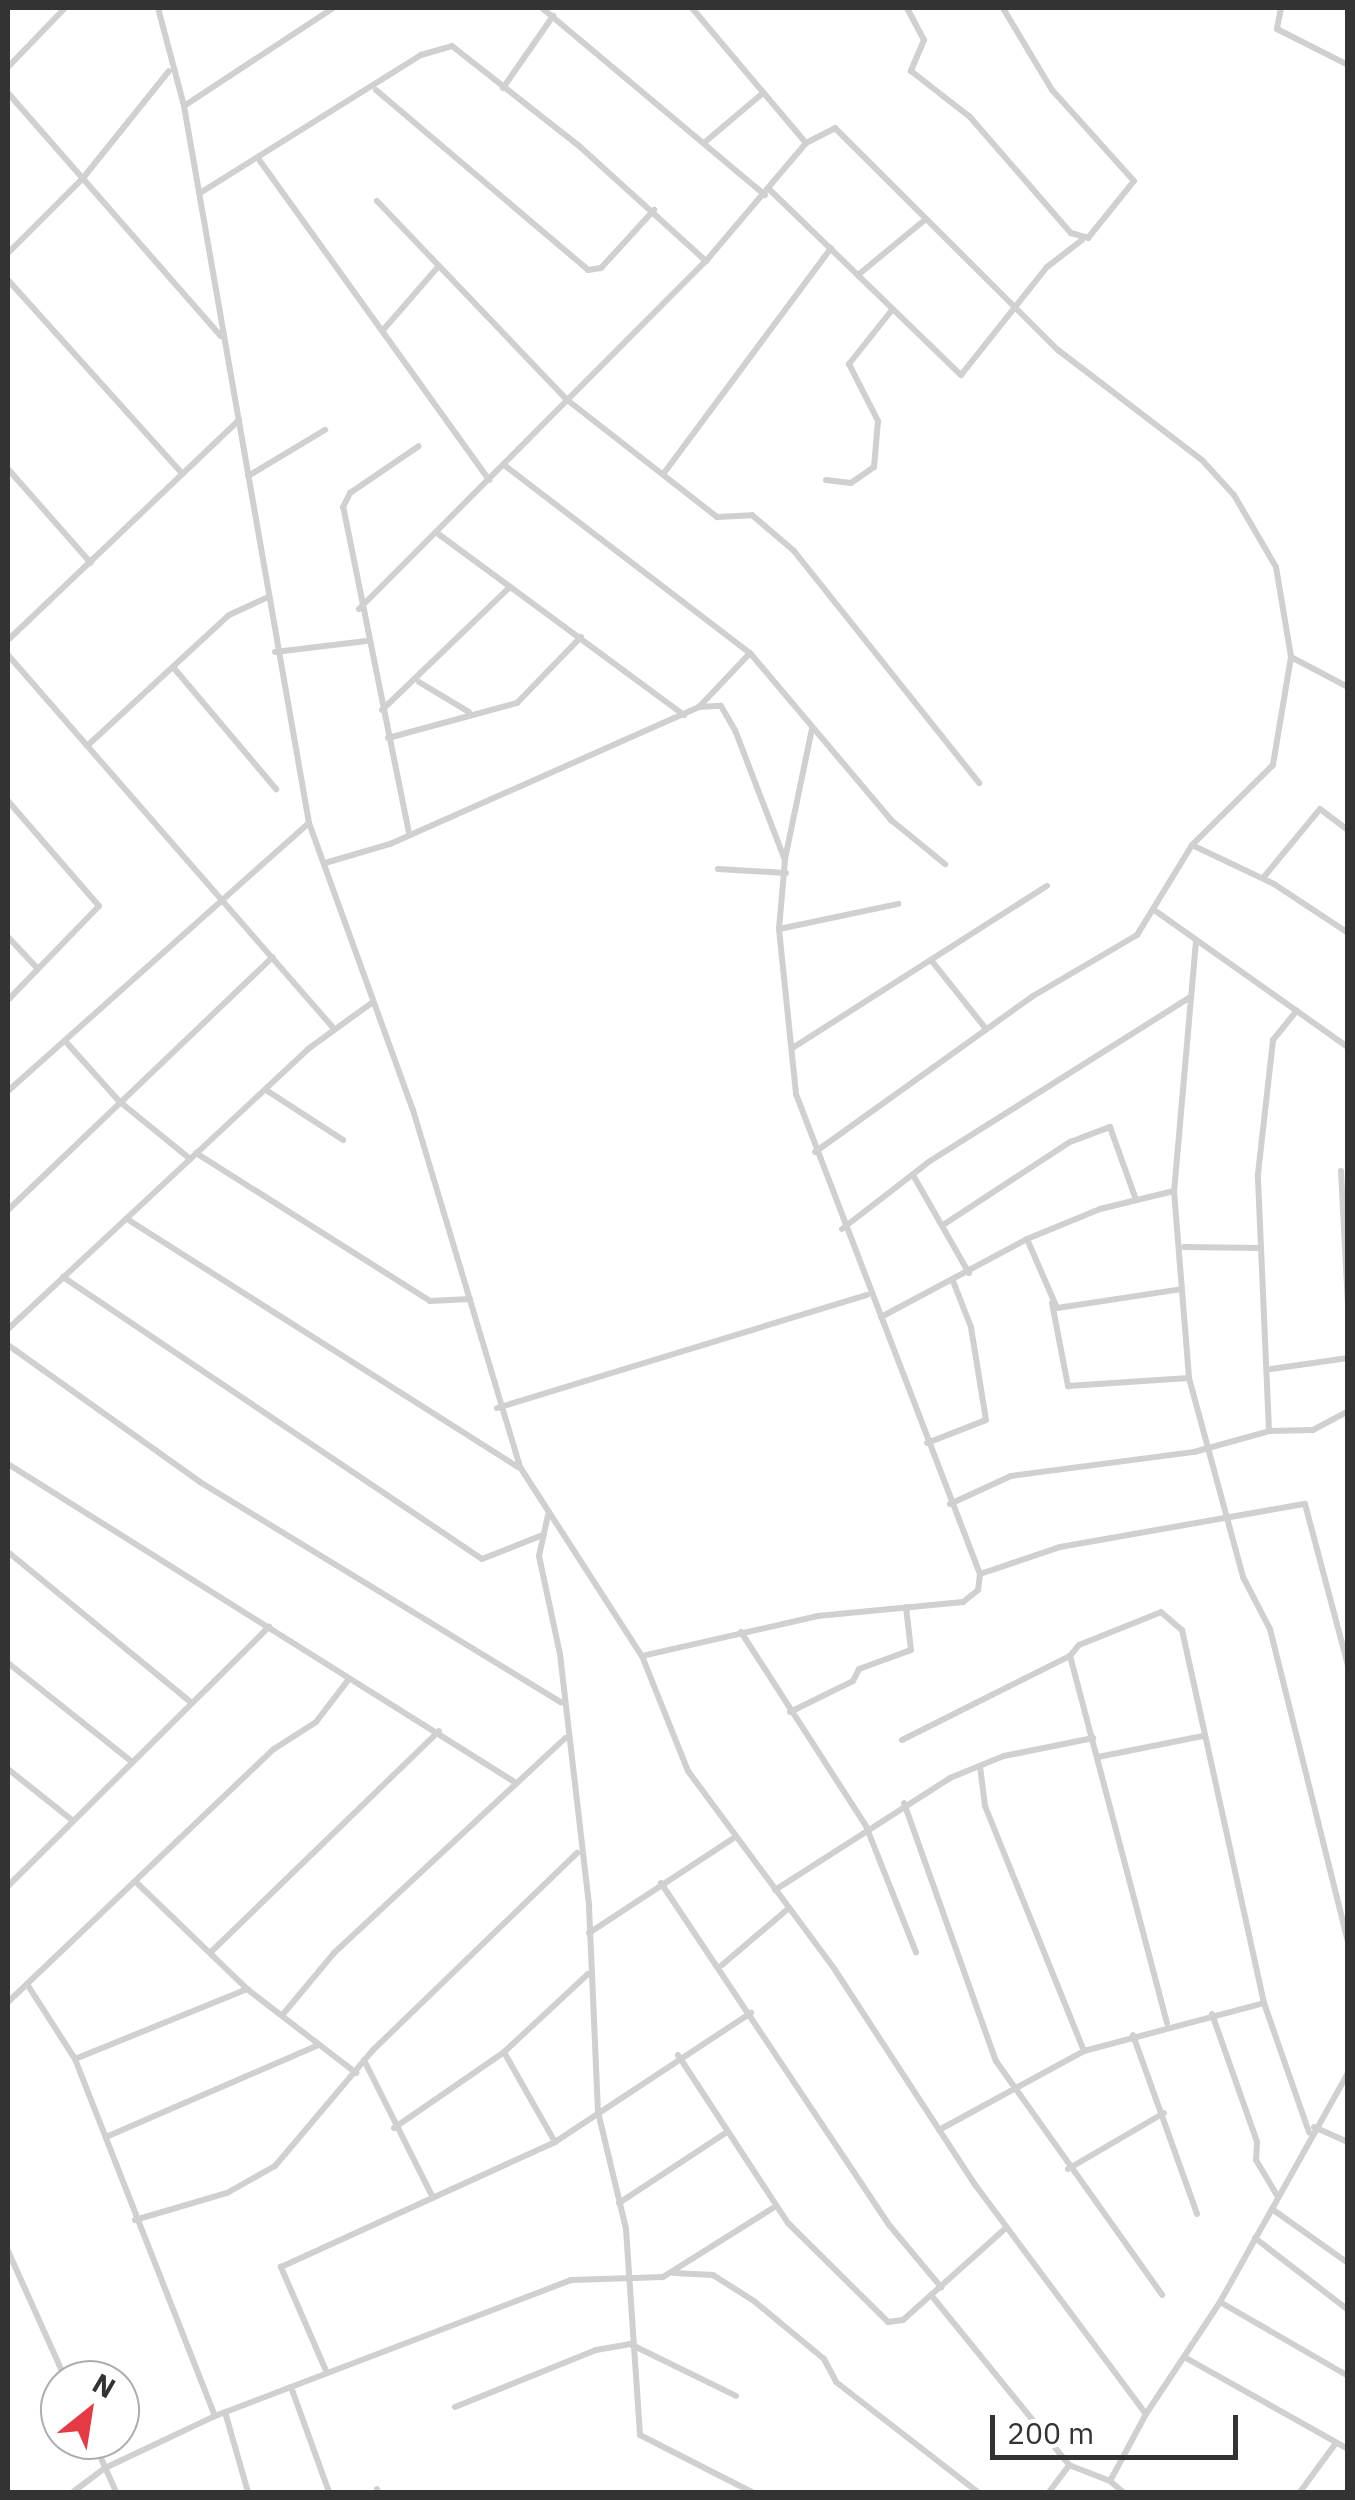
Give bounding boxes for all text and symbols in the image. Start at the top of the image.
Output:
north arrow [40,2360,140,2460]
text: N [86,2364,122,2406]
scale bar [995,2395,1242,2457]
text: 200 m [1007,2413,1094,2452]

